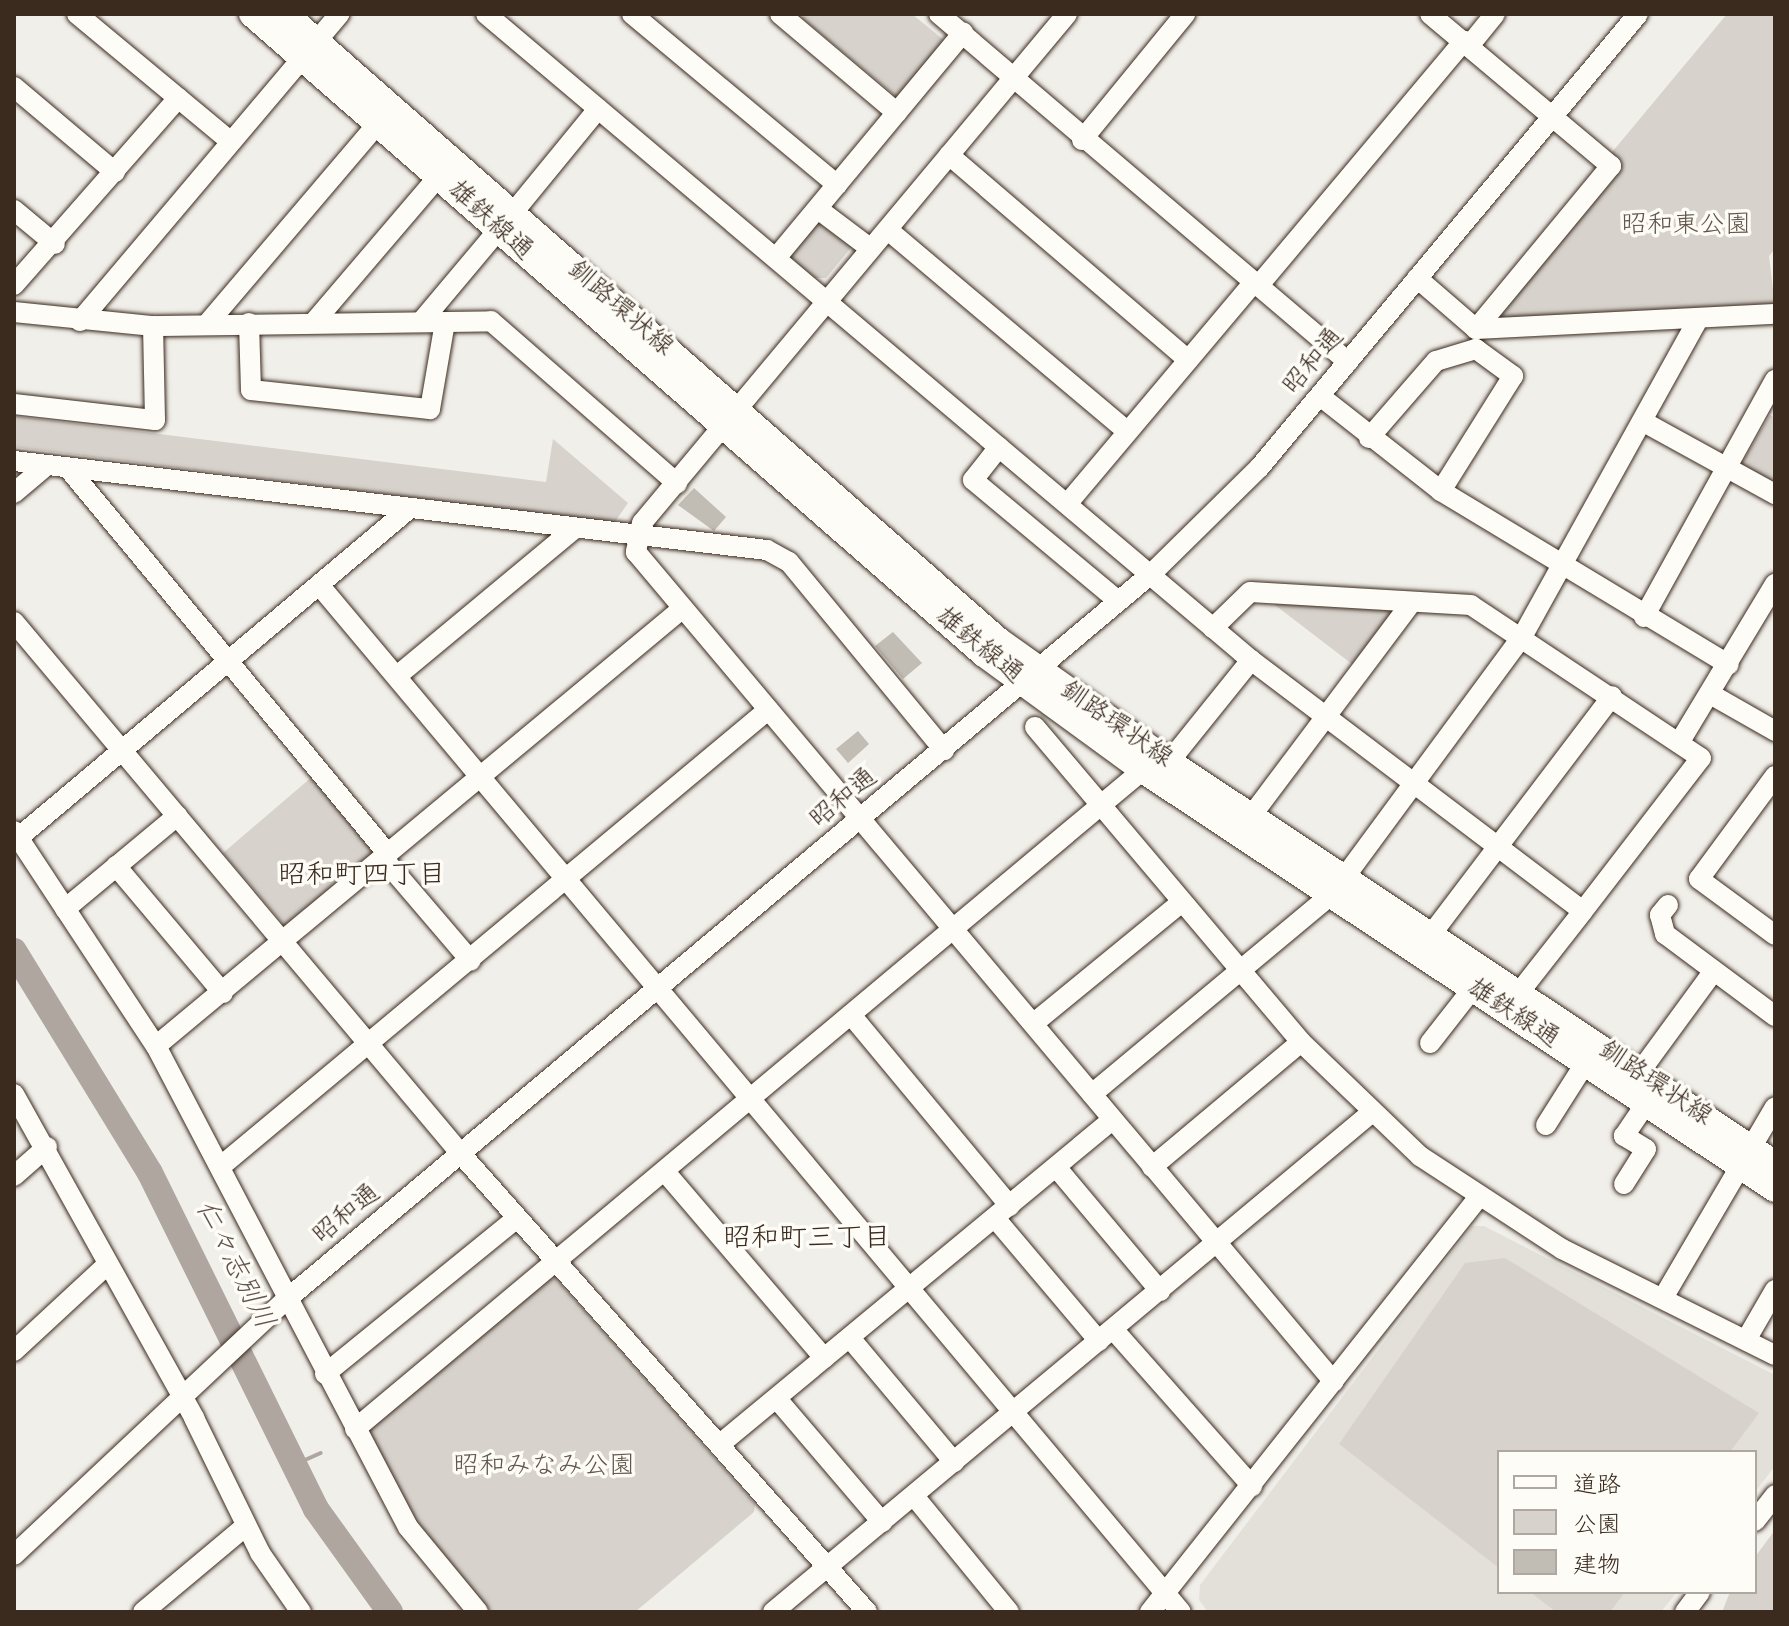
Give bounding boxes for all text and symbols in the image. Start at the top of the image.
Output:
street label: 雄鉄線通 [441,175,539,267]
park label: 昭和東公園 [1621,210,1751,242]
street label: 釧路環状線 [561,255,679,363]
street label: 昭和通 [1277,322,1351,402]
street label: 雄鉄線通 [929,601,1029,691]
street label: 釧路環状線 [1054,675,1178,775]
street label: 昭和通 [804,762,884,836]
district label: 昭和町四丁目 [278,859,446,893]
street label: 雄鉄線通 [1461,973,1565,1055]
street label: 釧路環状線 [1592,1035,1718,1133]
street label: 昭和通 [307,1178,387,1252]
water label: 仁々志別川 [187,1195,281,1335]
district label: 昭和町三丁目 [723,1222,891,1256]
legend [1497,1450,1757,1594]
park label: 昭和みなみ公園 [453,1451,635,1483]
text: 道路 [1573,1470,1621,1501]
text: 公園 [1573,1510,1621,1541]
text: 建物 [1573,1550,1621,1581]

